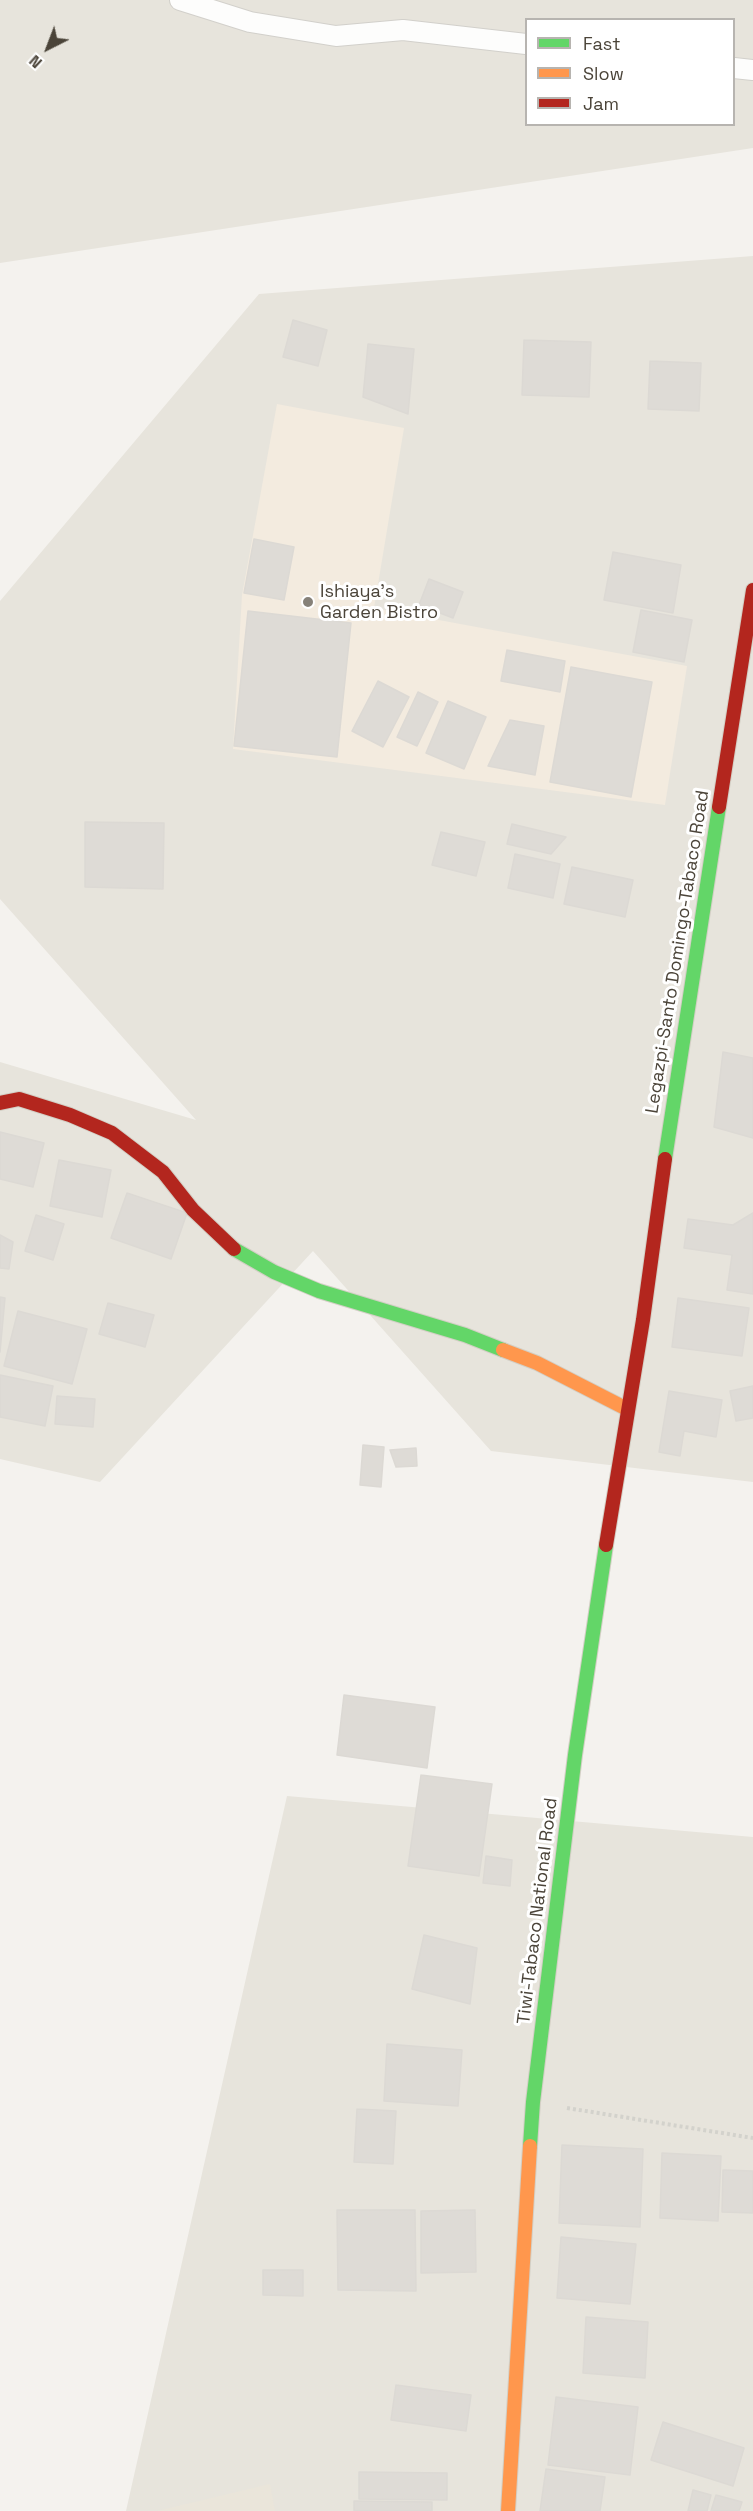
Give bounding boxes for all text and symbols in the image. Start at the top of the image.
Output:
north arrow [18,18,78,78]
legend [525,18,735,126]
text: Fast [583,32,620,55]
text: N [25,50,47,73]
text: Slow [583,62,624,85]
text: Jam [583,92,619,115]
place label: Ishiaya's Garden Bistro [320,581,438,624]
marker: Ishiaya's Garden Bistro [301,595,315,609]
street label: Legazpi-Santo Domingo-Tabaco Road [642,789,714,1115]
street label: Tiwi-Tabaco National Road [513,1797,563,2025]

